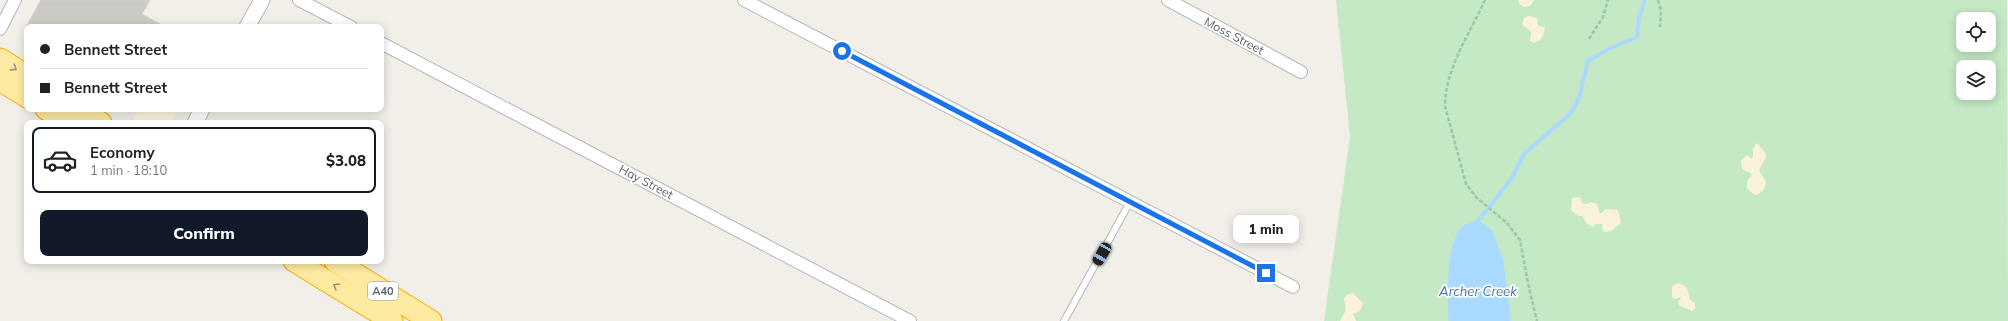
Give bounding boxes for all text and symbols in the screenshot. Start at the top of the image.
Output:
map controls [1956,12,1996,100]
button: locate [1956,12,1996,52]
street label: Moss Street [1202,14,1267,58]
text: Bennett Street [64,40,167,59]
route start [833,42,851,60]
button: layers [1956,60,1996,100]
one-way arrow [9,63,16,70]
text: Bennett Street [64,78,167,97]
icon: car [42,142,78,178]
text: Economy [90,143,155,162]
text: $3.08 [326,151,366,170]
street label: Hay Street [617,161,676,202]
text: 1 min · 18:10 [90,162,167,178]
button: Confirm [40,210,368,256]
callout: 1 min [1233,215,1299,243]
text: 1 min [1249,221,1283,237]
car [1091,241,1113,267]
route end [1257,264,1275,282]
road number: A40 [368,282,398,300]
water label: Archer Creek [1438,283,1517,299]
one-way arrow [333,284,340,291]

